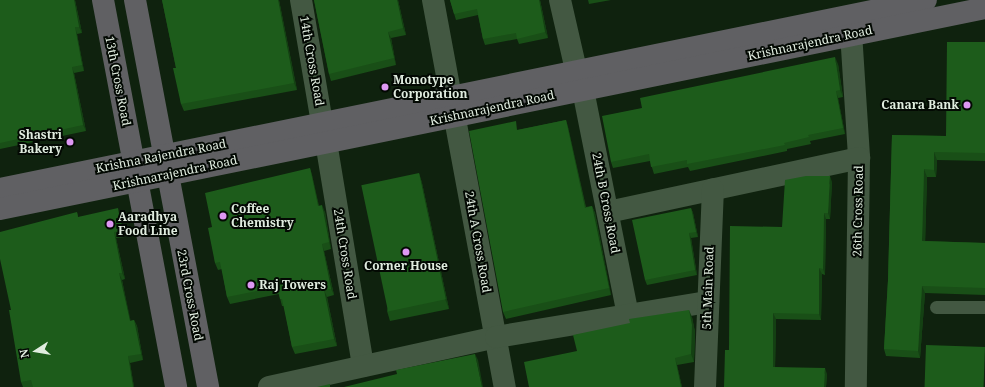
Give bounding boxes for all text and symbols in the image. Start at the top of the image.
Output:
street label: 14th Cross Road [297,15,327,107]
street label: Krishnarajendra Road [746,23,874,63]
street label: 13th Cross Road [102,35,134,127]
place label: Monotype Corporation [393,73,467,101]
marker: Monotype Corporation [380,82,390,92]
street label: Krishnarajendra Road [428,88,556,128]
place label: Canara Bank [881,98,959,112]
marker: Canara Bank [962,100,972,110]
place label: Shastri Bakery [19,128,62,156]
street label: Krishna Rajendra Road [95,136,227,176]
marker: Shastri Bakery [65,137,75,147]
street label: 24th B Cross Road [589,151,623,255]
street label: Krishnarajendra Road [111,153,239,193]
street label: 26th Cross Road [850,165,866,257]
street label: 24th A Cross Road [462,190,494,294]
place label: Coffee Chemistry [231,202,294,230]
street label: 24th Cross Road [331,208,359,300]
place label: Aaradhya Food Line [118,210,178,238]
marker: Coffee Chemistry [218,211,228,221]
marker: Aaradhya Food Line [105,219,115,229]
street label: 5th Main Road [699,246,717,330]
marker: Corner House [401,247,411,257]
street label: 23rd Cross Road [174,248,206,342]
place label: Corner House [364,259,448,273]
place label: Raj Towers [259,278,326,292]
marker: Raj Towers [246,280,256,290]
north arrow [16,331,56,371]
text: N [16,348,32,359]

